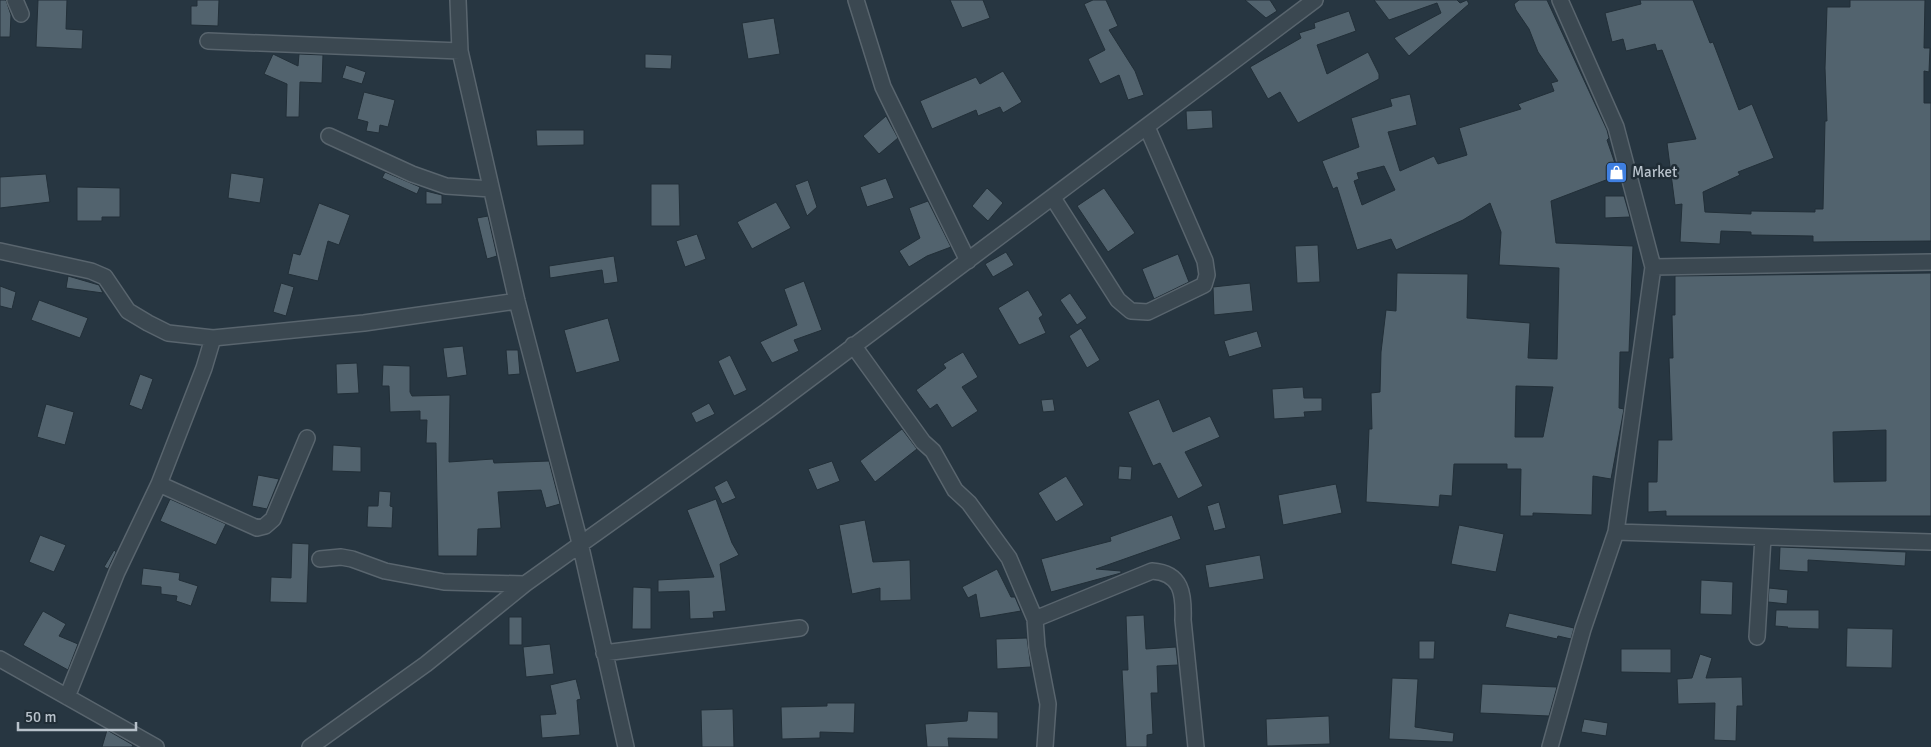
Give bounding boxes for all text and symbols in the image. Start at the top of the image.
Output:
shop icon: Market [1604,160,1628,184]
place label: Market [1632,163,1677,181]
scale bar [18,700,135,732]
text: 50 m [25,708,56,726]

